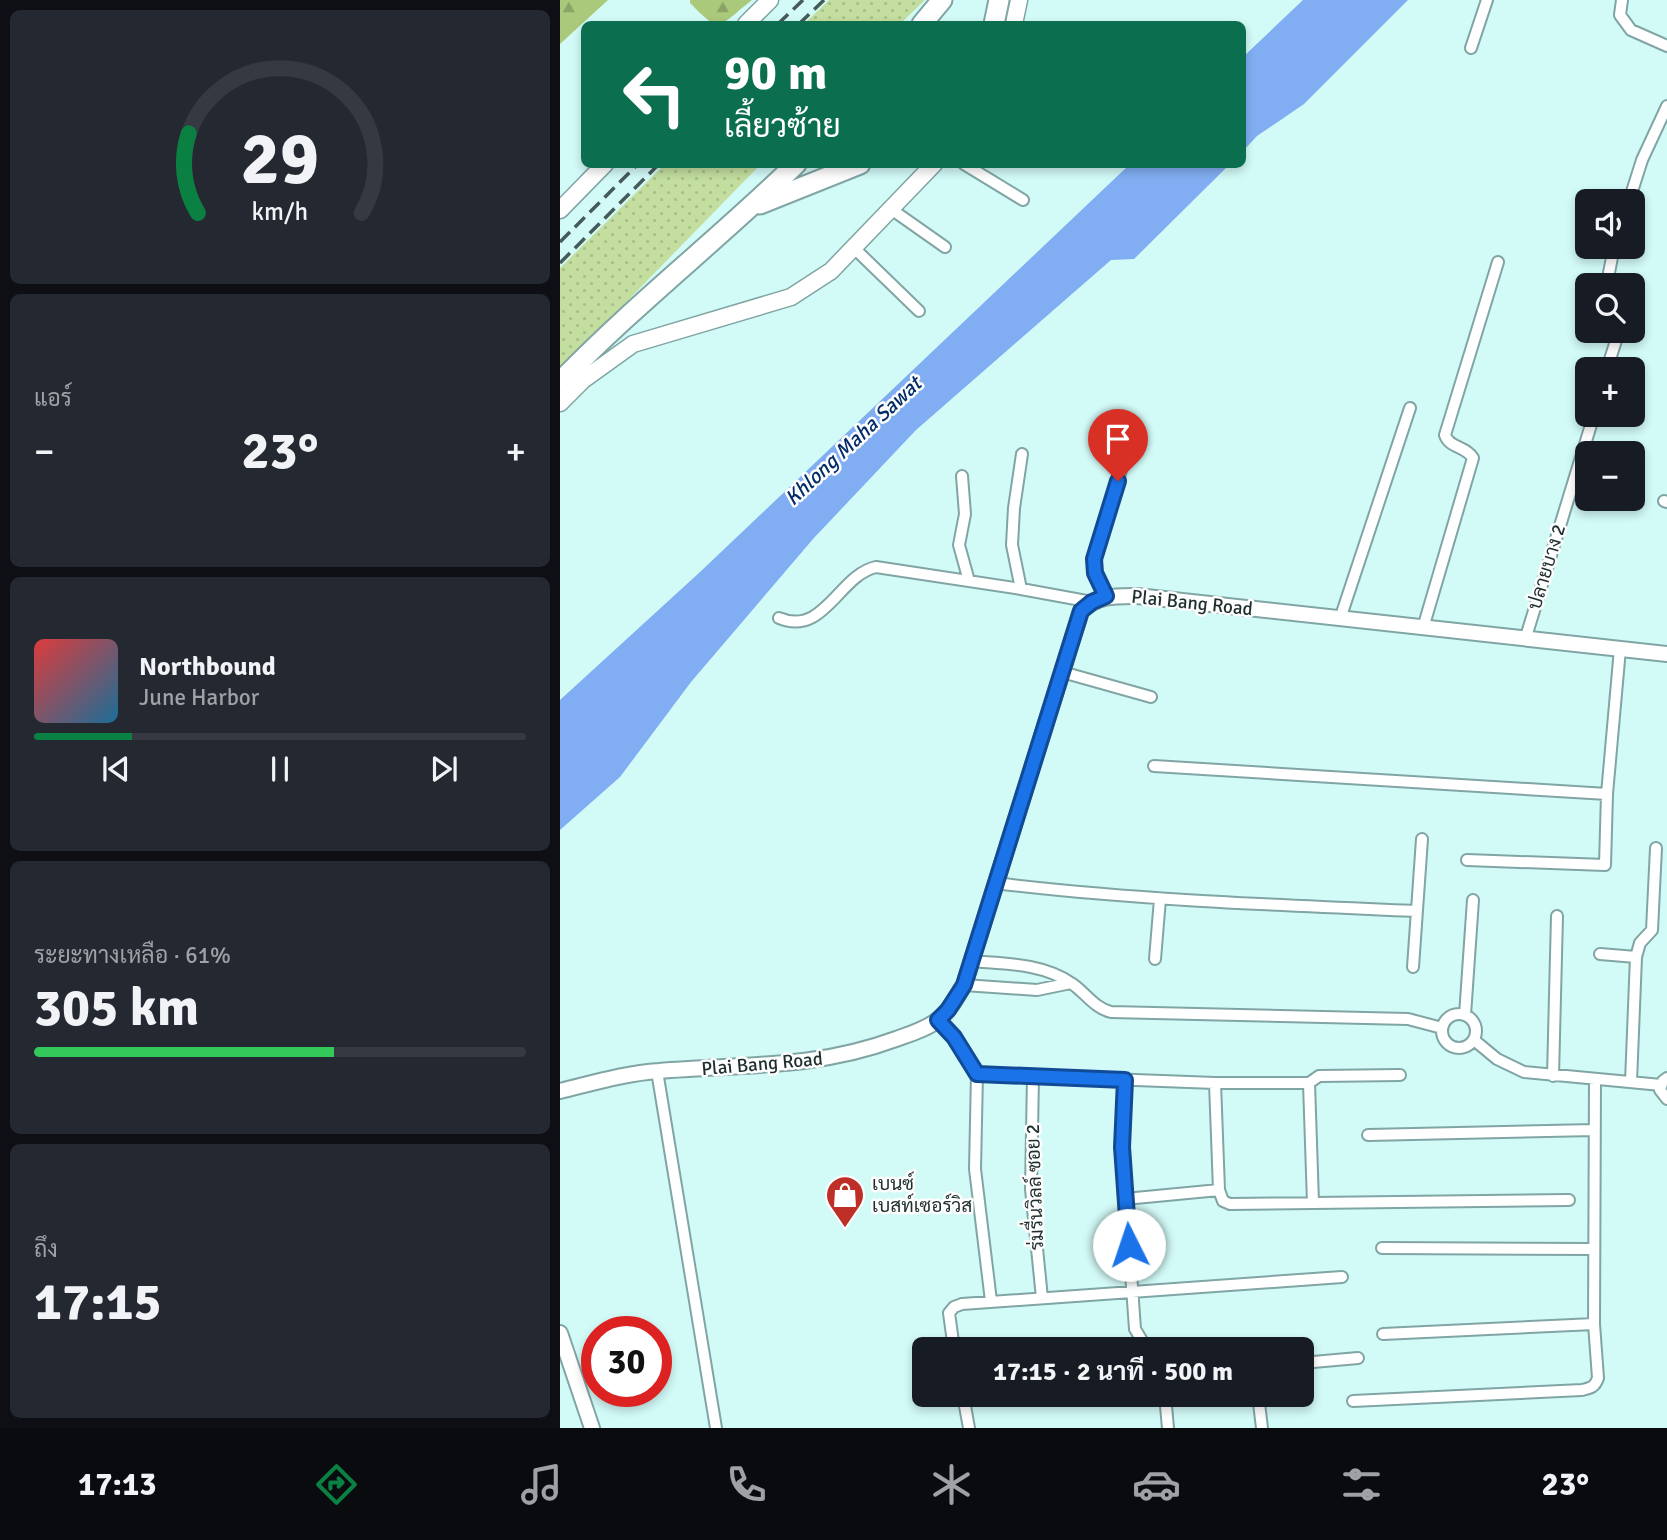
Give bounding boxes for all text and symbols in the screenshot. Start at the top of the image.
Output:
text: 90 m [724,43,827,103]
icon: left [609,49,700,140]
text: เลี้ยวซ้าย [724,107,841,146]
text: 29 [241,115,319,204]
map controls [1575,189,1645,511]
button: sound [1575,189,1645,259]
text: km/h [252,196,308,227]
button: search [1575,273,1645,343]
button: + [1575,357,1645,427]
water label: Khlong Maha Sawat [779,369,929,511]
text: แอร์ [34,384,72,413]
pin [1088,409,1148,481]
text: 23° [242,419,318,483]
icon: arrive [1099,420,1137,458]
text: − [34,428,55,475]
text: + [505,428,526,475]
button: − [1575,441,1645,511]
street label: ปลายบาง 2 [1523,521,1571,613]
street label: Plai Bang Road [1130,585,1254,621]
text: Northbound [139,651,276,683]
text: June Harbor [139,683,259,712]
icon: previous [97,750,135,788]
icon: pause [261,750,299,788]
icon: next [425,750,463,788]
text: ระยะทางเหลือ · 61% [34,941,231,970]
text: 305 km [34,976,199,1040]
street label: Plai Bang Road [700,1047,824,1081]
street label: ร่มรื่นวิลล์ ซอย 2 [1015,1123,1049,1251]
place label: เบนซ์ เบสท์เซอร์วิส [872,1171,972,1218]
shop icon: เบนซ์ เบสท์เซอร์วิส [824,1174,866,1229]
position arrow [1092,1208,1166,1282]
text: ถึง [34,1235,58,1264]
text: 17:15 [34,1270,162,1334]
speed limit sign: 30 [581,1316,672,1407]
text: 17:15 · 2 นาที · 500 m [993,1356,1233,1388]
icon: directions [312,1460,361,1509]
icon: music [517,1460,566,1509]
icon: phone [722,1460,771,1509]
icon: climate [927,1460,976,1509]
icon: car [1132,1460,1181,1509]
icon: filters [1337,1460,1386,1509]
text: 17:13 [78,1465,156,1504]
text: 23° [1542,1465,1589,1504]

